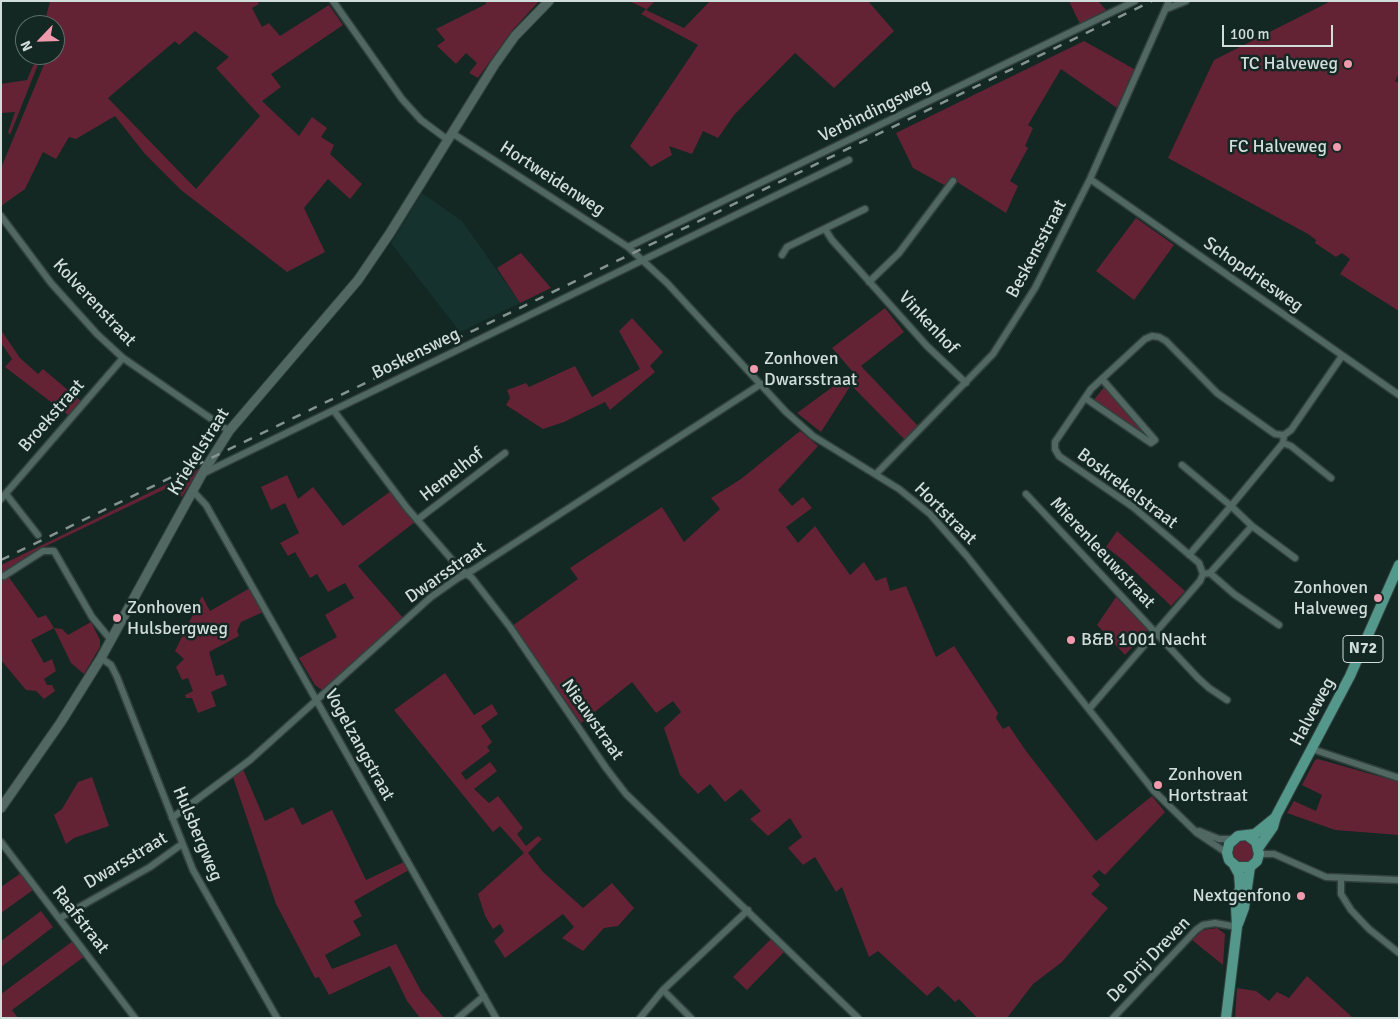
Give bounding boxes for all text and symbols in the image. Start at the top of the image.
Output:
north arrow [15,15,65,65]
scale bar [1225,15,1336,47]
text: 100 m [1230,25,1270,43]
text: N [17,38,37,54]
place label: TC Halveweg [1240,53,1338,75]
marker: TC Halveweg [1342,58,1354,70]
street label: Verbindingsweg [815,75,935,147]
place label: FC Halveweg [1228,136,1327,158]
street label: Hortweidenweg [495,137,609,221]
marker: FC Halveweg [1331,141,1343,153]
street label: Beskensstraat [1002,196,1072,302]
street label: Schopdriesweg [1199,233,1307,317]
street label: Kolverenstraat [48,255,140,351]
street label: Vinkenhof [894,287,962,359]
street label: Boskensweg [369,324,463,384]
place label: Zonhoven Dwarsstraat [764,348,857,390]
marker: Zonhoven Dwarsstraat [748,363,760,375]
street label: Broekstraat [15,375,89,457]
street label: Kriekelstraat [163,404,235,500]
street label: Hemelhof [416,443,488,507]
street label: Boskrekelstraat [1072,444,1182,534]
street label: Hortstraat [909,478,981,550]
street label: Mierenleeuwstraat [1045,493,1159,613]
street label: Dwarsstraat [402,537,490,609]
place label: Zonhoven Halveweg [1293,577,1368,620]
marker: Zonhoven Halveweg [1372,592,1384,604]
place label: Zonhoven Hulsbergweg [127,597,228,640]
marker: Zonhoven Hulsbergweg [111,612,123,624]
place label: B&B 1001 Nacht [1081,629,1207,651]
marker: B&B 1001 Nacht [1065,634,1077,646]
road number: N72 [1343,636,1383,662]
street label: Halveweg [1286,674,1340,750]
street label: Nieuwstraat [556,675,628,765]
street label: Vogelzangstraat [319,685,399,805]
place label: Zonhoven Hortstraat [1168,764,1248,806]
marker: Zonhoven Hortstraat [1152,779,1164,791]
street label: Hulsbergweg [167,783,227,885]
street label: Dwarsstraat [81,828,171,894]
street label: Raafstraat [47,882,113,958]
place label: Nextgenfono [1192,885,1291,907]
marker: Nextgenfono [1295,890,1307,902]
street label: De Drij Dreven [1103,913,1195,1007]

